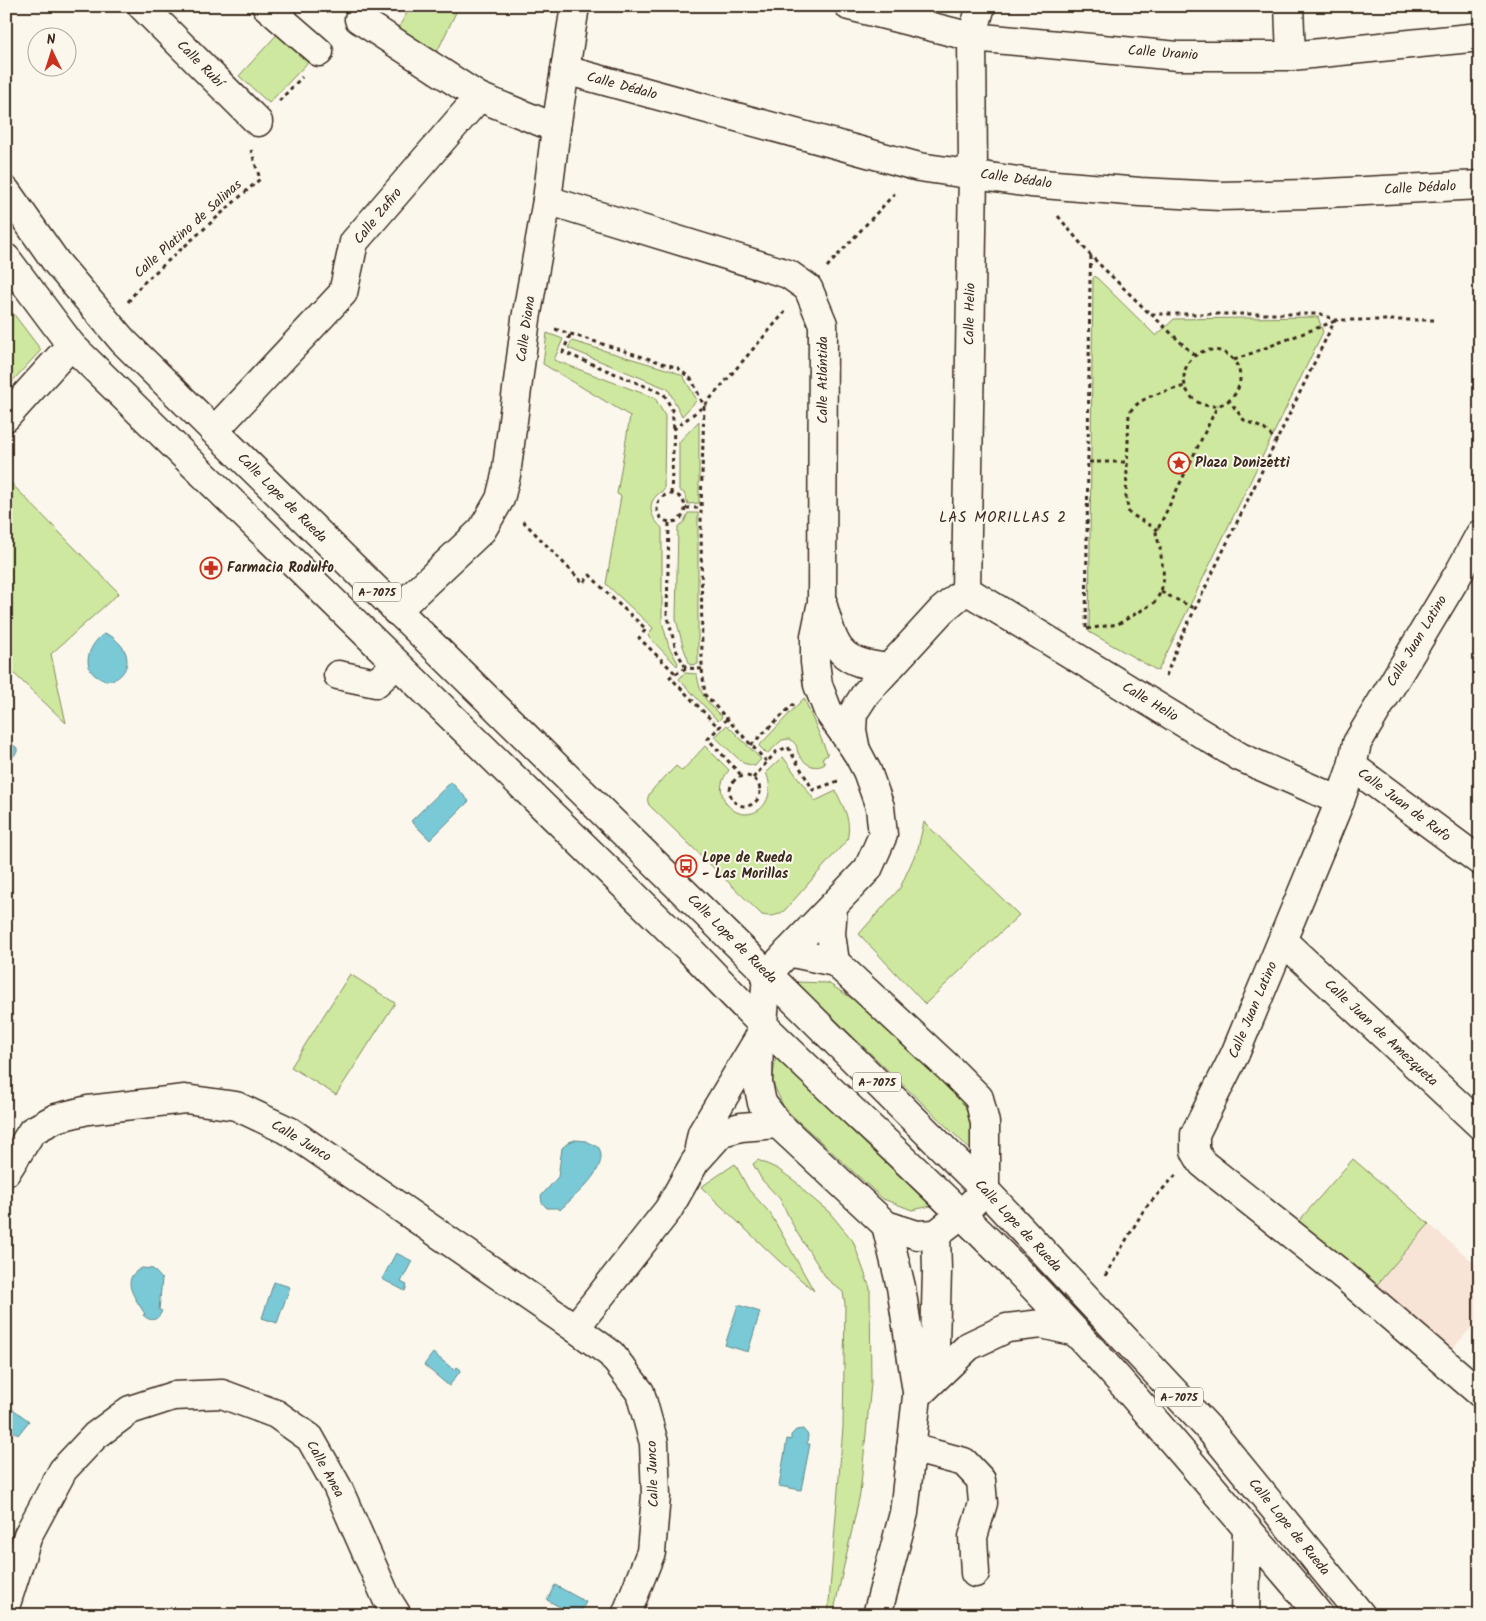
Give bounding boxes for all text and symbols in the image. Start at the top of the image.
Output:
north arrow [28,28,78,78]
text: N [46,29,56,51]
street label: Calle Rubí [171,35,231,95]
street label: Calle Uranio [1127,40,1199,66]
street label: Calle Dédalo [584,66,660,106]
street label: Calle Dédalo [979,163,1053,195]
street label: Calle Platino de Salinas [129,174,247,284]
street label: Calle Dédalo [1383,175,1457,201]
street label: Calle Zafiro [348,183,408,249]
street label: Calle Helio [958,283,982,345]
street label: Calle Diana [510,294,542,364]
street label: Calle Atlántida [812,336,834,424]
street label: Calle Lope de Rueda [232,448,332,548]
place icon: Plaza Donizetti [1167,451,1191,475]
place label: Plaza Donizetti [1195,452,1290,474]
district label: LAS MORILLAS 2 [939,506,1067,530]
pharmacy icon: Farmacia Rodulfo [199,556,223,580]
place label: Farmacia Rodulfo [227,557,334,579]
road number: A-7075 [353,582,401,602]
street label: Calle Juan Latino [1381,591,1453,691]
street label: Calle Helio [1118,676,1182,728]
street label: Calle Juan de Rufo [1353,762,1455,848]
place label: Lope de Rueda - Las Morillas [702,847,792,885]
bus stop icon: Lope de Rueda - Las Morillas [674,854,698,878]
street label: Calle Lope de Rueda [682,889,782,989]
street label: Calle Juan Latino [1223,958,1283,1062]
street label: Calle Juan de Amezqueta [1319,974,1443,1092]
road number: A-7075 [853,1072,901,1092]
street label: Calle Junco [267,1114,335,1168]
street label: Calle Lope de Rueda [969,1175,1067,1277]
road number: A-7075 [1155,1388,1203,1406]
street label: Calle Anea [300,1436,350,1502]
street label: Calle Junco [641,1440,665,1508]
street label: Calle Lope de Rueda [1243,1473,1335,1581]

